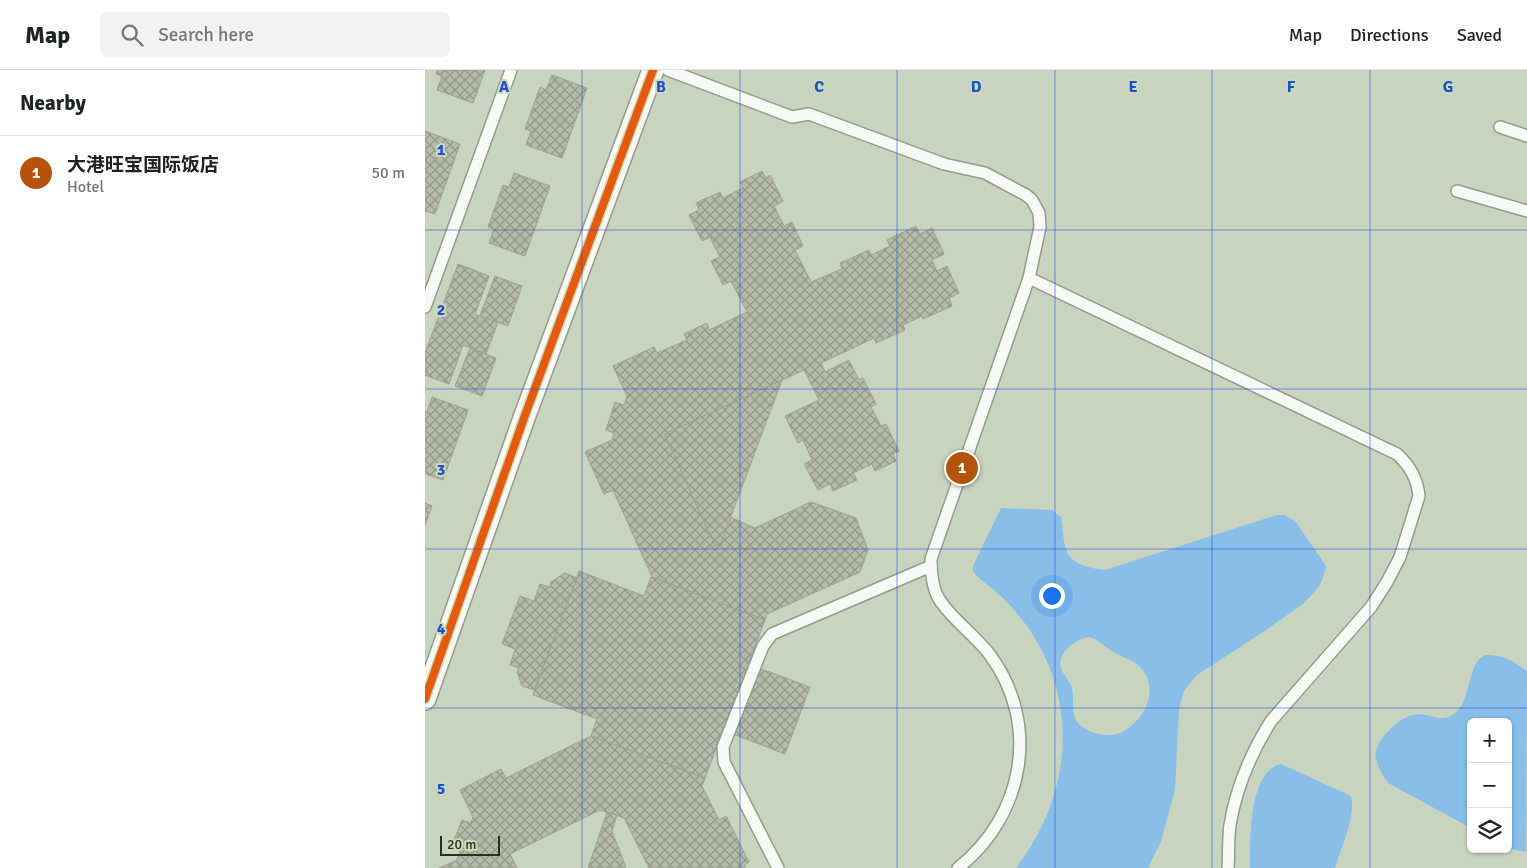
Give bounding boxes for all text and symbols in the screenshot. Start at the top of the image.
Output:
search box [100,12,450,57]
text: Map [25,20,70,50]
icon: search [118,21,146,49]
text: Search here [158,23,254,47]
text: Map [1289,24,1322,46]
text: Directions [1350,24,1429,46]
text: Saved [1457,24,1502,46]
text: A [499,77,510,97]
text: B [656,77,666,97]
text: C [814,77,824,97]
text: D [971,77,982,97]
text: E [1128,77,1138,97]
text: F [1287,77,1296,97]
text: G [1443,77,1453,97]
text: Nearby [20,90,86,116]
text: 1 [437,140,446,160]
text: 大港旺宝国际饭店 [67,153,219,177]
text: 1 [32,163,40,183]
text: 50 m [371,163,405,183]
text: Hotel [67,177,104,197]
text: 2 [437,300,445,320]
pin: 1 [946,449,978,487]
text: 3 [437,460,445,480]
your location [1039,583,1065,609]
text: 4 [437,619,446,639]
map controls [1467,718,1512,853]
button: + [1467,718,1512,763]
button: − [1467,763,1512,808]
text: 5 [437,779,445,799]
button: layers [1467,808,1512,853]
scale bar [440,833,500,856]
text: 20 m [447,836,476,853]

